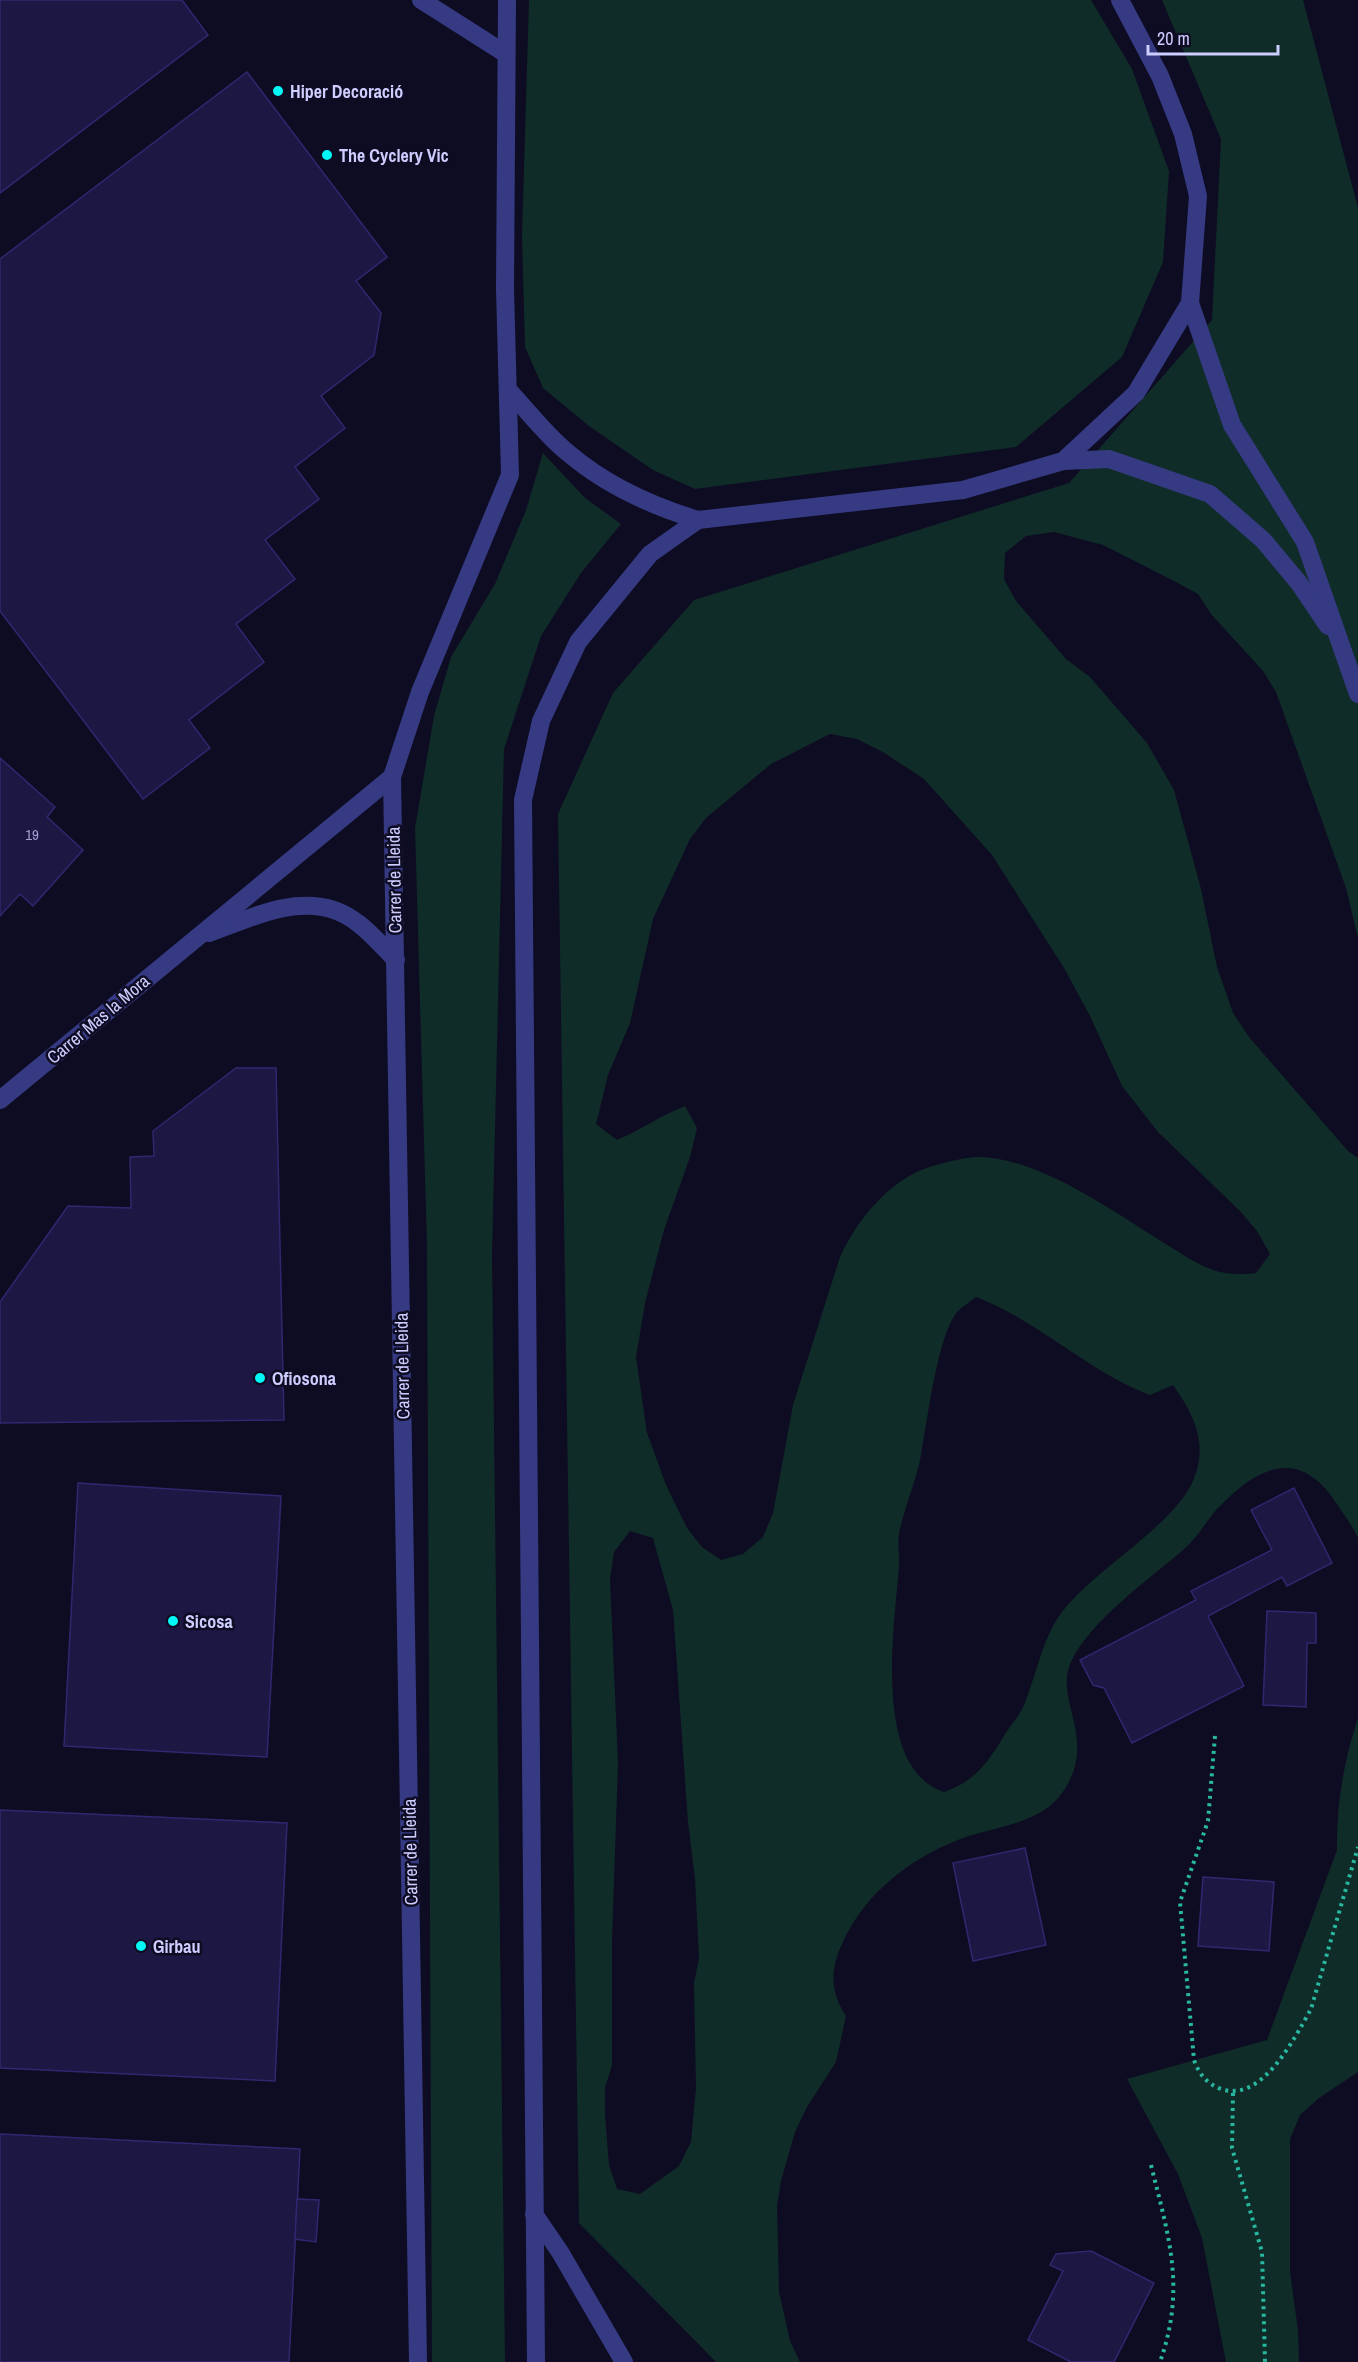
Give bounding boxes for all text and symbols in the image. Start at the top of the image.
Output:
scale bar [1148,18,1278,56]
text: 20 m [1157,26,1190,51]
place label: Hiper Decoració [290,79,403,104]
marker: Hiper Decoració [271,84,285,98]
place label: The Cyclery Vic [339,143,449,168]
marker: The Cyclery Vic [320,148,334,162]
house number: 19 [25,824,39,845]
street label: Carrer de Lleida [381,826,407,934]
street label: Carrer Mas la Mora [41,969,155,1069]
street label: Carrer de Lleida [389,1312,415,1420]
place label: Ofiosona [272,1366,337,1391]
marker: Ofiosona [253,1371,267,1385]
place label: Sicosa [185,1609,233,1634]
marker: Sicosa [166,1614,180,1628]
street label: Carrer de Lleida [397,1798,423,1906]
place label: Girbau [153,1934,201,1959]
marker: Girbau [134,1939,148,1953]

